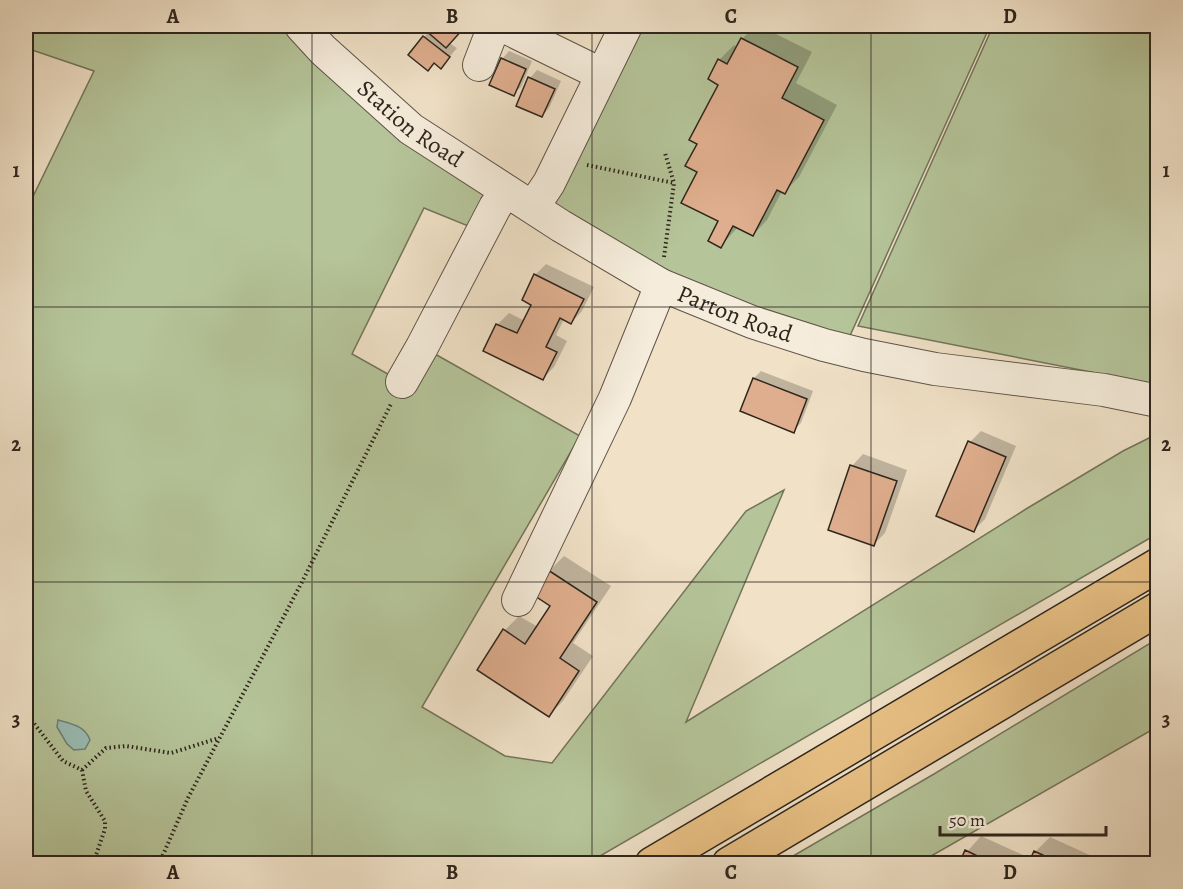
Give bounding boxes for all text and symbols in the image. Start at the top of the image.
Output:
text: A [166,3,180,30]
text: B [446,3,458,30]
text: C [725,3,737,30]
text: D [1003,3,1017,30]
street label: Station Road [350,72,470,175]
text: 1 [12,157,20,184]
text: 1 [1162,157,1170,184]
street label: Parton Road [673,277,797,350]
text: 2 [11,431,21,458]
text: 2 [1161,431,1171,458]
text: 3 [12,706,20,733]
text: 3 [1162,706,1170,733]
scale bar [940,799,1106,837]
text: 50 m [949,808,985,832]
text: A [166,859,180,886]
text: B [446,859,458,886]
text: C [725,859,737,886]
text: D [1003,859,1017,886]

